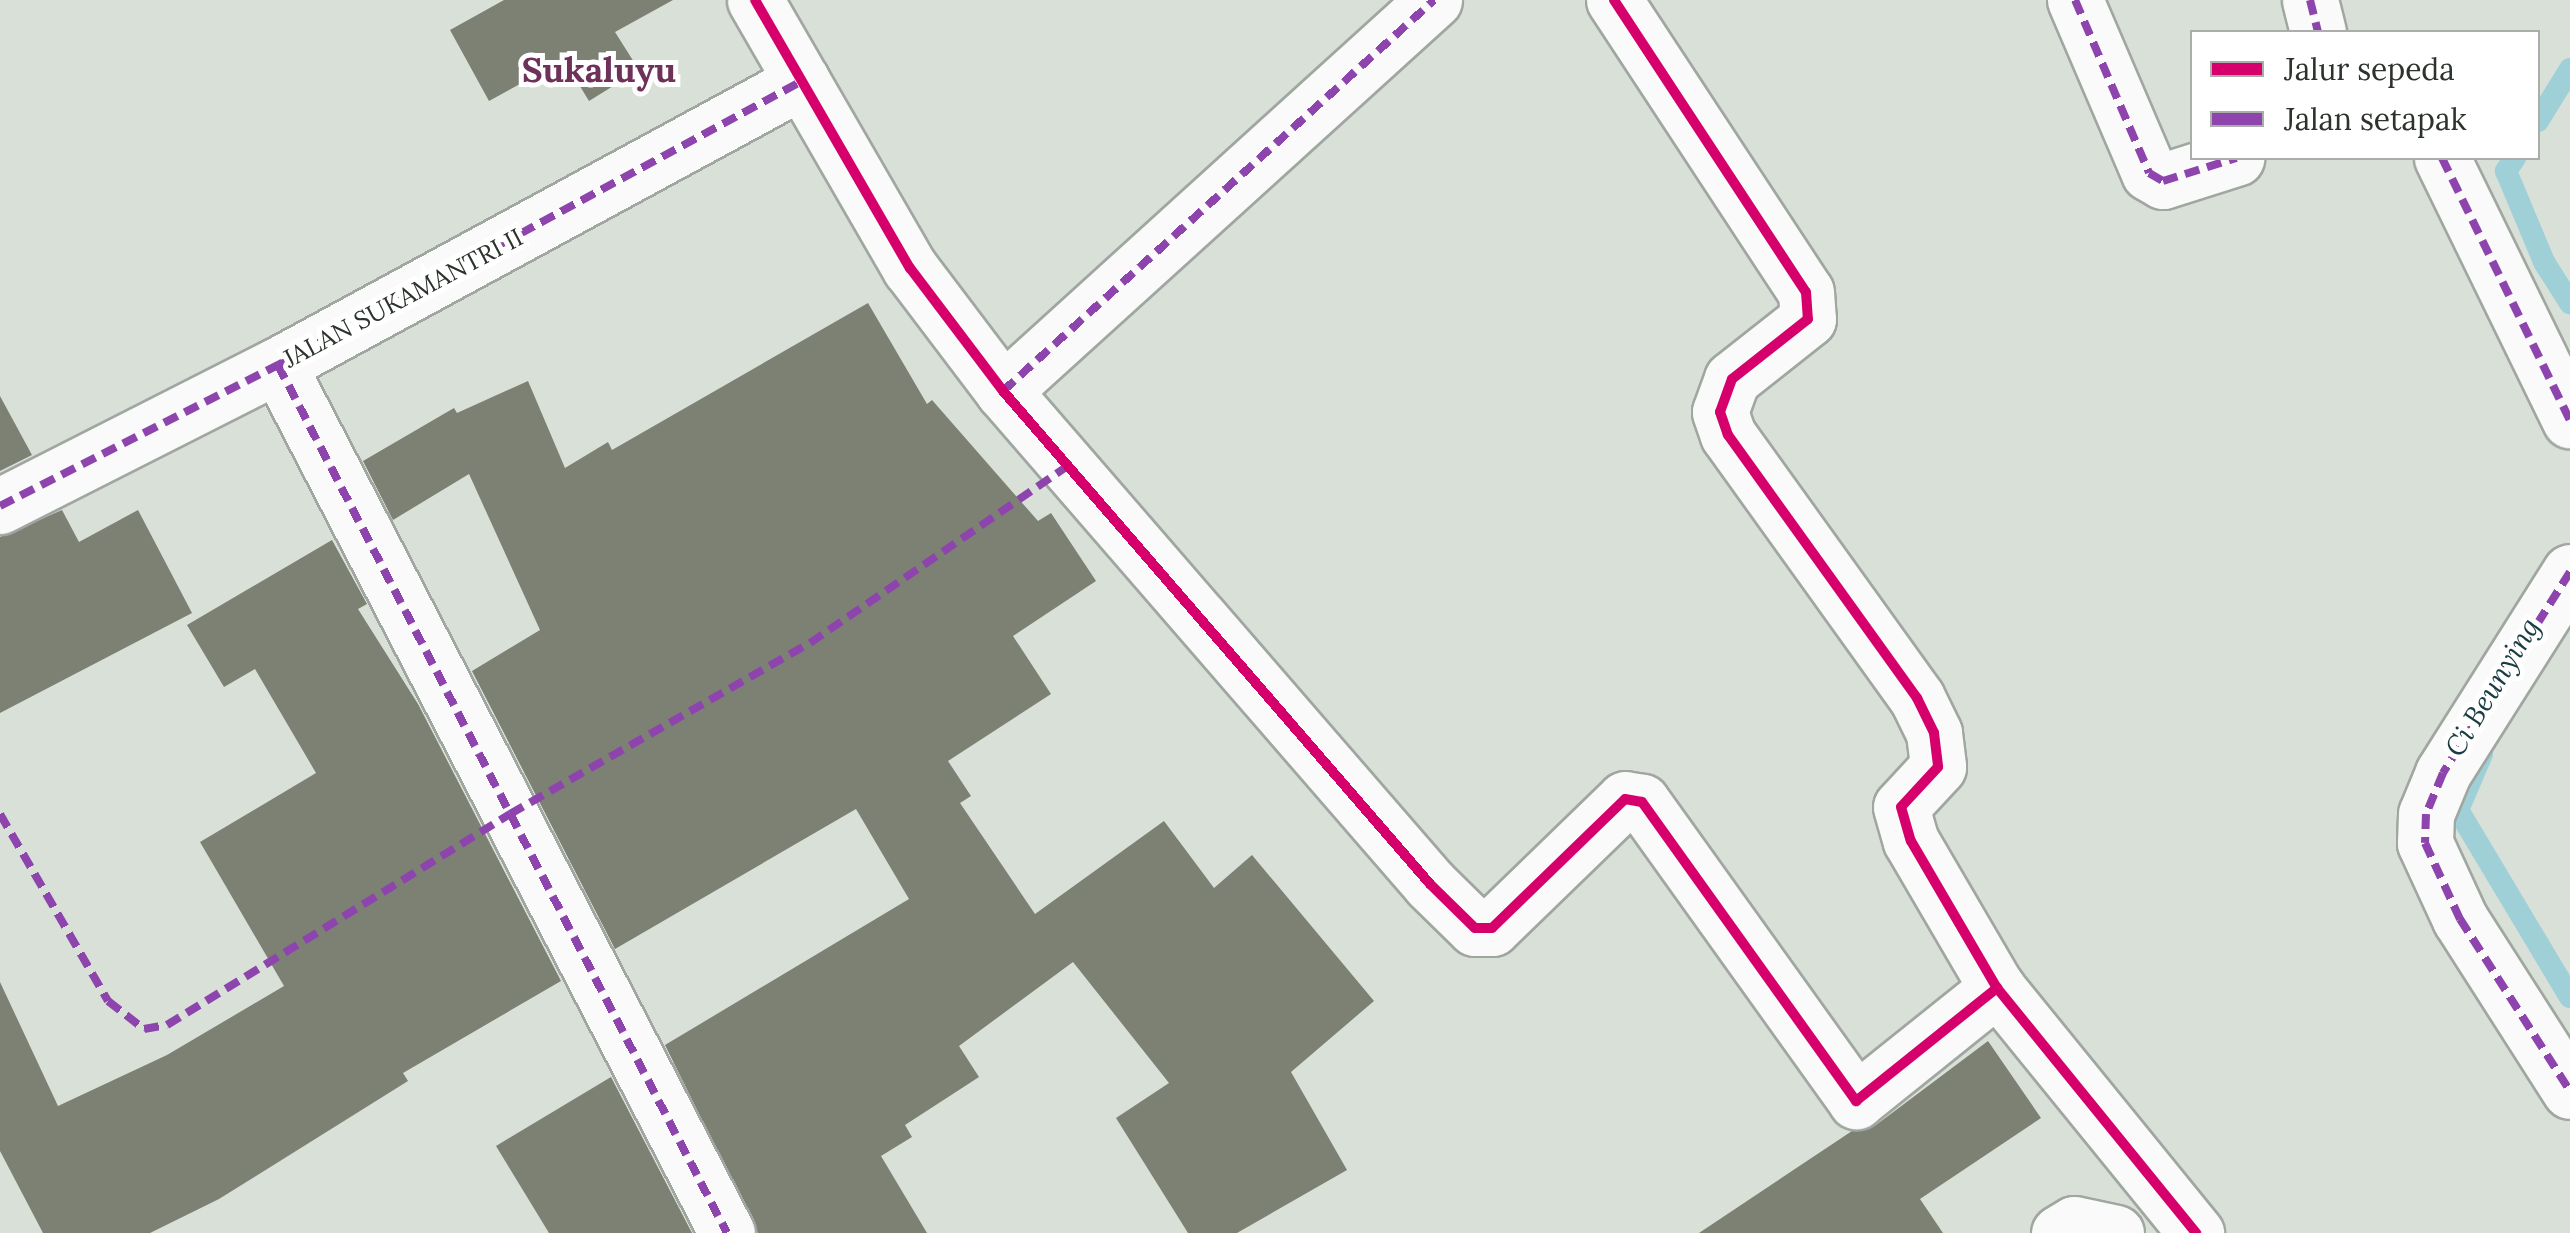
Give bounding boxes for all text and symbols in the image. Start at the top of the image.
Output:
legend [2190,30,2540,160]
district label: Sukaluyu [522,49,676,91]
text: Jalur sepeda [2284,50,2455,88]
text: Jalan setapak [2284,100,2467,138]
street label: JALAN SUKAMANTRI II [278,222,528,374]
water label: Ci Beunying [2438,612,2546,762]

